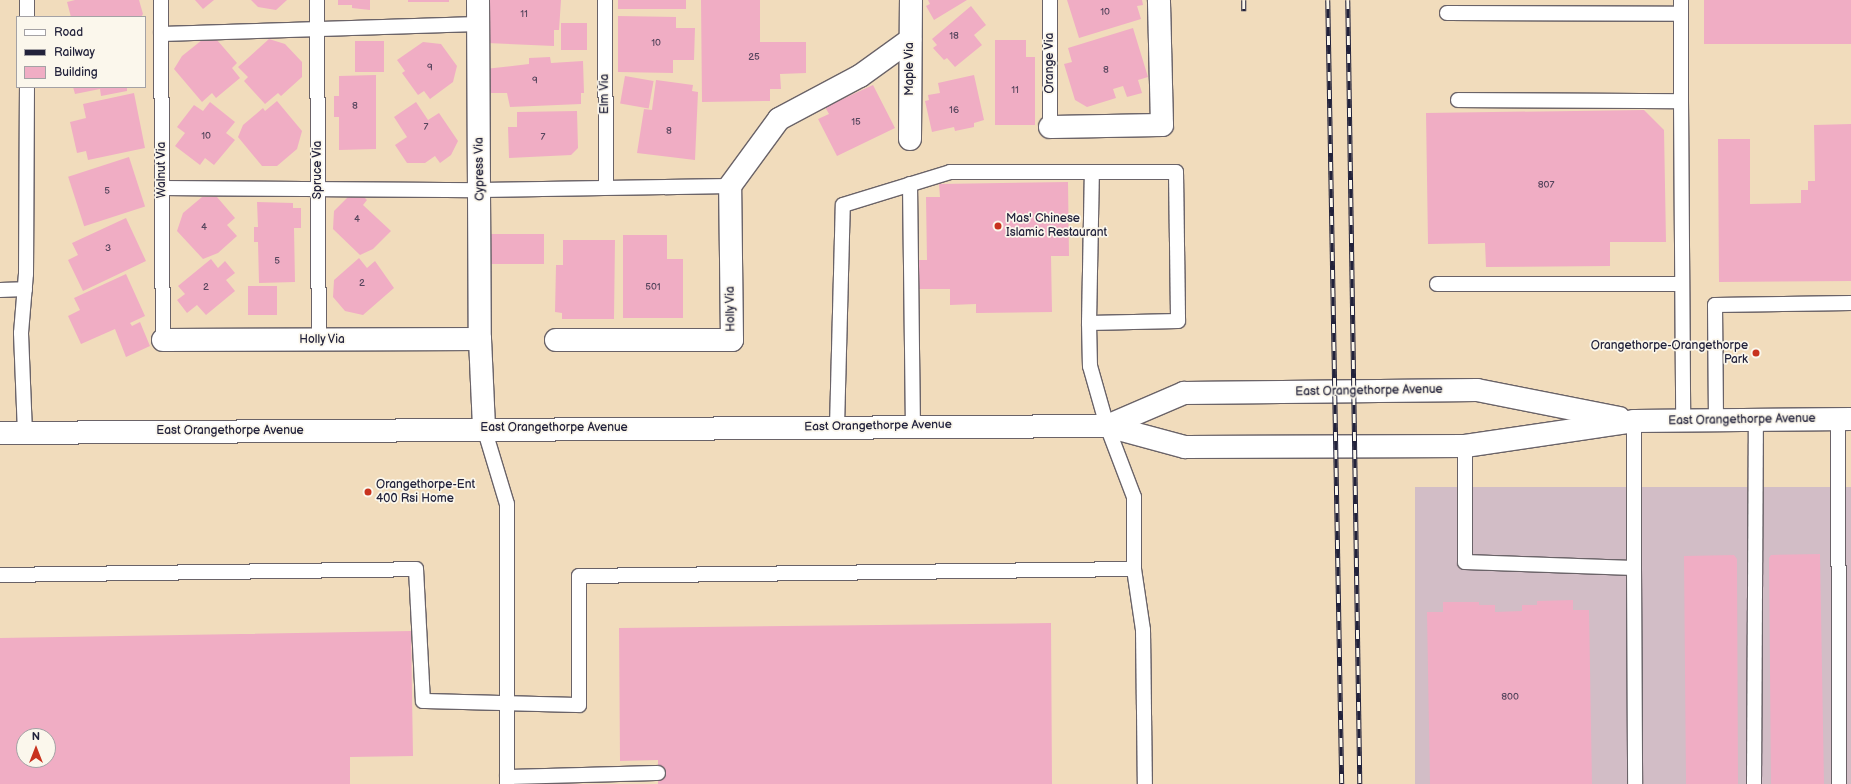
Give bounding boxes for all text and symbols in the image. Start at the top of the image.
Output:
house number: 10 [1100,7,1110,19]
house number: 11 [520,9,528,21]
legend [16,16,146,88]
text: Road [54,25,83,40]
house number: 18 [949,31,959,43]
street label: Orange Via [1043,32,1057,94]
house number: 10 [651,38,661,50]
street label: Maple Via [903,42,917,96]
text: Railway [54,45,95,60]
house number: 25 [748,52,760,64]
house number: 9 [427,62,433,74]
text: Building [54,65,98,80]
house number: 8 [1103,65,1109,77]
street label: Elm Via [598,74,612,114]
house number: 9 [532,75,538,87]
house number: 11 [1011,85,1019,97]
house number: 8 [352,101,358,113]
house number: 16 [949,105,959,117]
house number: 15 [851,117,861,129]
house number: 7 [424,122,428,134]
house number: 8 [666,126,672,138]
house number: 10 [201,131,211,143]
house number: 7 [541,132,545,144]
street label: Cypress Via [472,137,488,201]
street label: Walnut Via [155,141,169,199]
street label: Spruce Via [311,141,325,199]
house number: 807 [1538,180,1554,192]
house number: 5 [104,186,110,198]
place label: Mas' Chinese Islamic Restaurant [1006,212,1107,240]
house number: 4 [354,214,360,226]
marker: Mas' Chinese Islamic Restaurant [993,221,1003,231]
house number: 4 [201,222,207,234]
house number: 3 [105,243,111,255]
house number: 5 [274,256,280,268]
house number: 2 [359,278,365,290]
house number: 2 [203,282,209,294]
house number: 501 [645,282,661,294]
street label: Holly Via [723,286,739,332]
street label: Holly Via [299,333,345,347]
place label: Orangethorpe-Orangethorpe Park [1591,339,1748,367]
marker: Orangethorpe-Orangethorpe Park [1751,348,1761,358]
street label: East Orangethorpe Avenue [1295,383,1443,399]
street label: East Orangethorpe Avenue [1668,412,1816,428]
street label: East Orangethorpe Avenue [804,418,952,434]
street label: East Orangethorpe Avenue [480,421,628,435]
street label: East Orangethorpe Avenue [156,424,304,438]
place label: Orangethorpe-Ent 400 Rsi Home [376,478,475,506]
marker: Orangethorpe-Ent 400 Rsi Home [363,487,373,497]
house number: 800 [1501,692,1519,704]
north arrow [16,728,56,768]
text: N [32,730,40,743]

